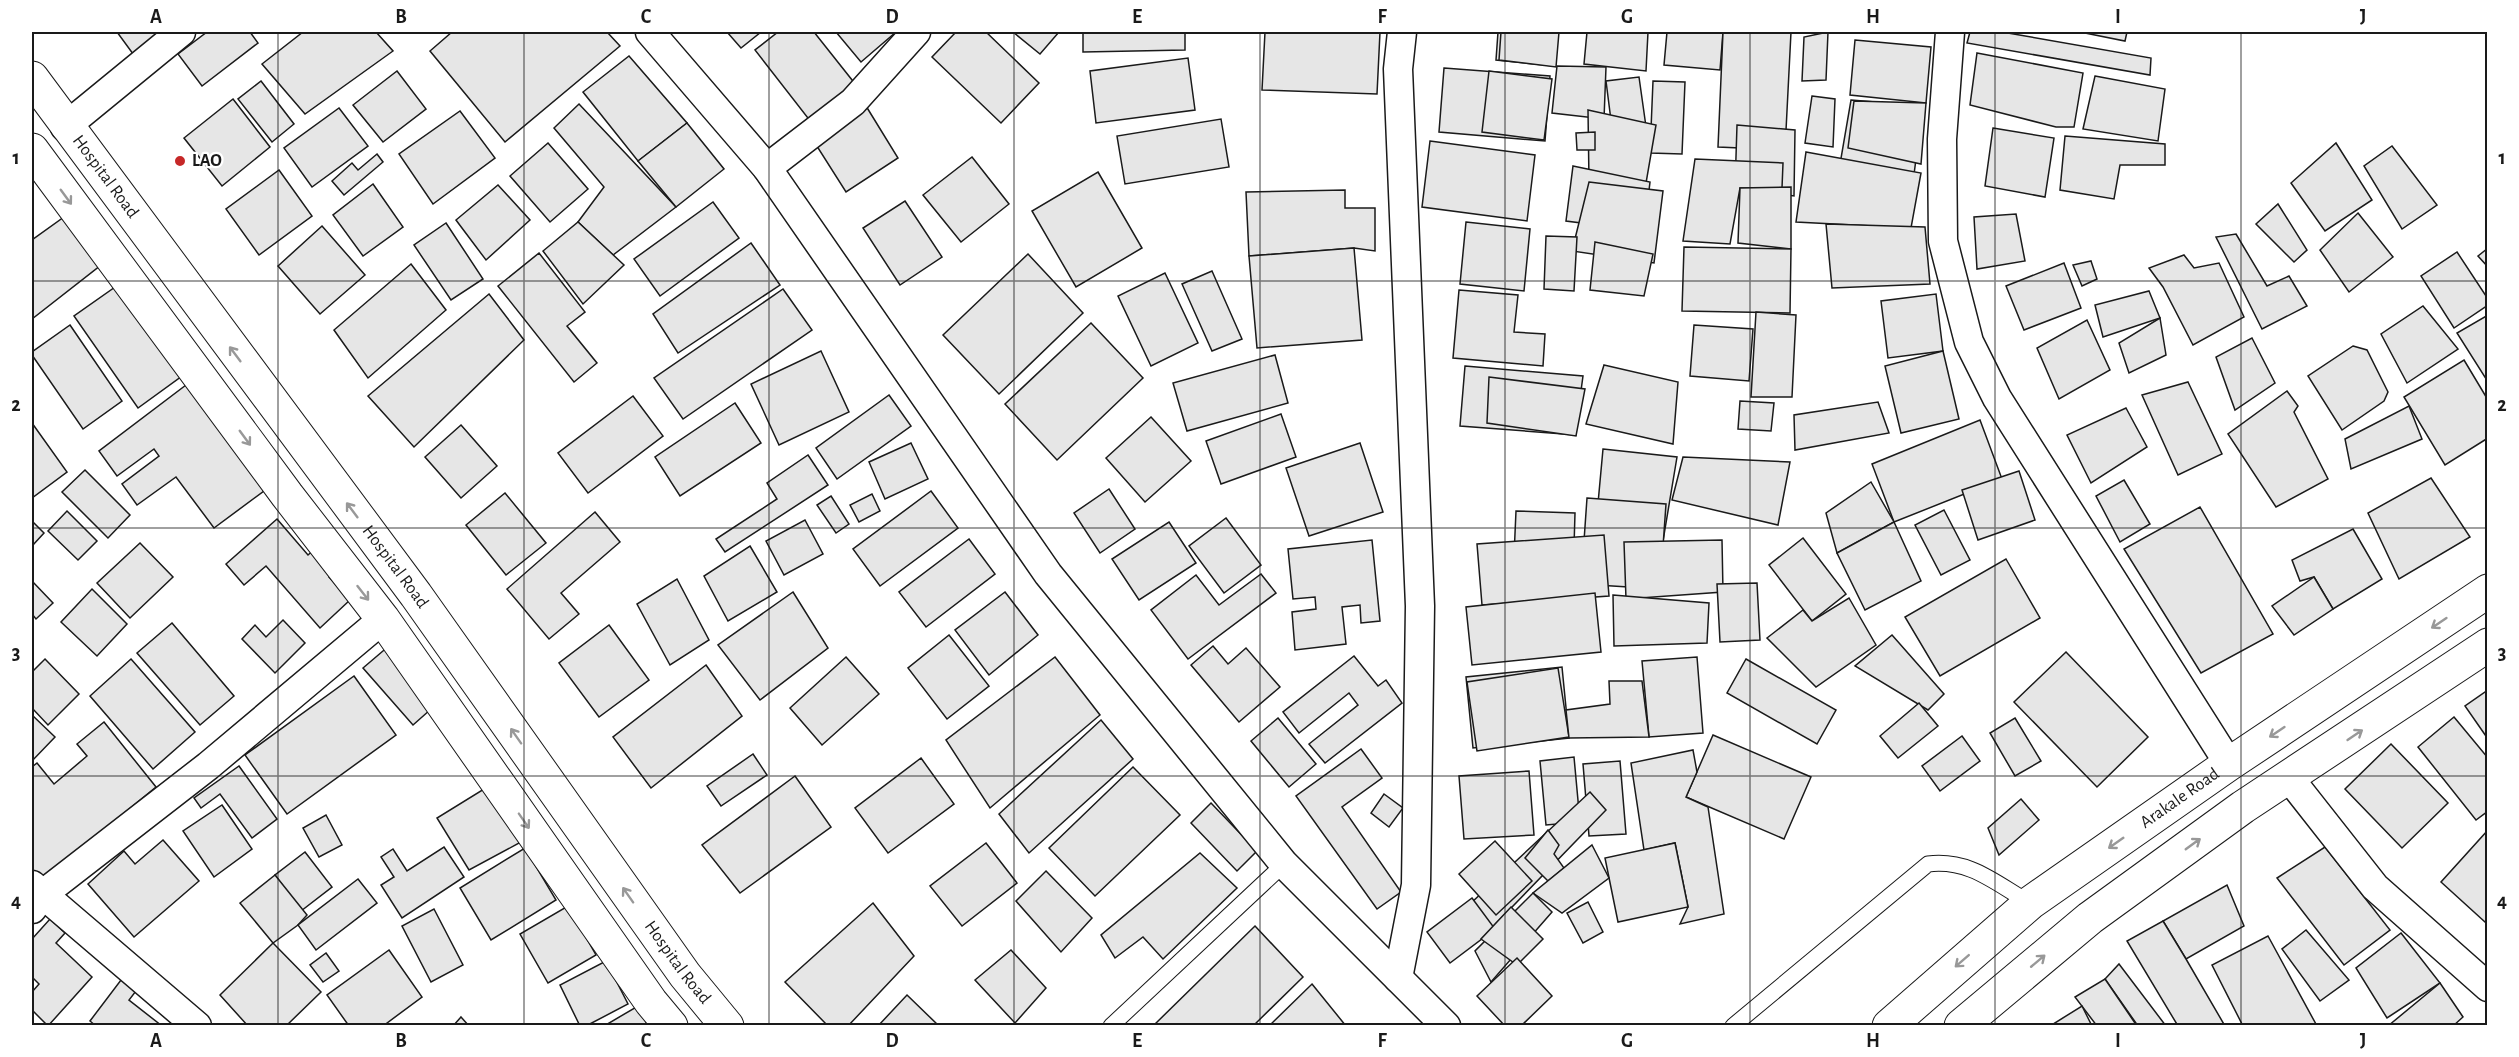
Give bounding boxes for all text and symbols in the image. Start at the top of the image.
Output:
text: A [150,7,162,27]
text: B [395,7,407,27]
text: C [641,7,652,27]
text: D [885,7,899,27]
text: E [1132,7,1142,27]
text: F [1377,7,1387,27]
text: G [1621,7,1633,27]
text: H [1866,7,1880,27]
text: I [2115,7,2121,27]
text: J [2360,7,2366,27]
street label: Hospital Road [69,132,142,222]
text: 1 [12,148,20,168]
text: 1 [2498,148,2506,168]
place label: LAO [192,152,222,170]
marker: LAO [173,154,187,168]
one-way arrow [60,188,73,204]
one-way arrow [229,346,242,362]
text: 2 [11,395,21,415]
text: 2 [2497,395,2507,415]
one-way arrow [238,430,251,446]
one-way arrow [346,503,358,519]
street label: Hospital Road [359,522,432,612]
one-way arrow [356,585,369,601]
one-way arrow [2431,617,2448,629]
text: 3 [12,643,20,663]
text: 3 [2498,643,2506,663]
one-way arrow [2269,726,2286,738]
one-way arrow [510,729,522,745]
one-way arrow [2346,729,2363,741]
street label: Arakale Road [2137,765,2223,832]
one-way arrow [518,812,530,828]
one-way arrow [2109,837,2125,849]
one-way arrow [2185,837,2201,850]
one-way arrow [622,888,634,904]
text: 4 [11,891,21,911]
text: 4 [2497,891,2507,911]
street label: Hospital Road [641,918,714,1007]
one-way arrow [1955,954,1970,968]
one-way arrow [2030,955,2046,968]
text: A [150,1031,162,1051]
text: B [395,1031,407,1051]
text: C [641,1031,652,1051]
text: D [885,1031,899,1051]
text: E [1132,1031,1142,1051]
text: F [1377,1031,1387,1051]
text: G [1621,1031,1633,1051]
text: H [1866,1031,1880,1051]
text: I [2115,1031,2121,1051]
text: J [2360,1031,2366,1051]

